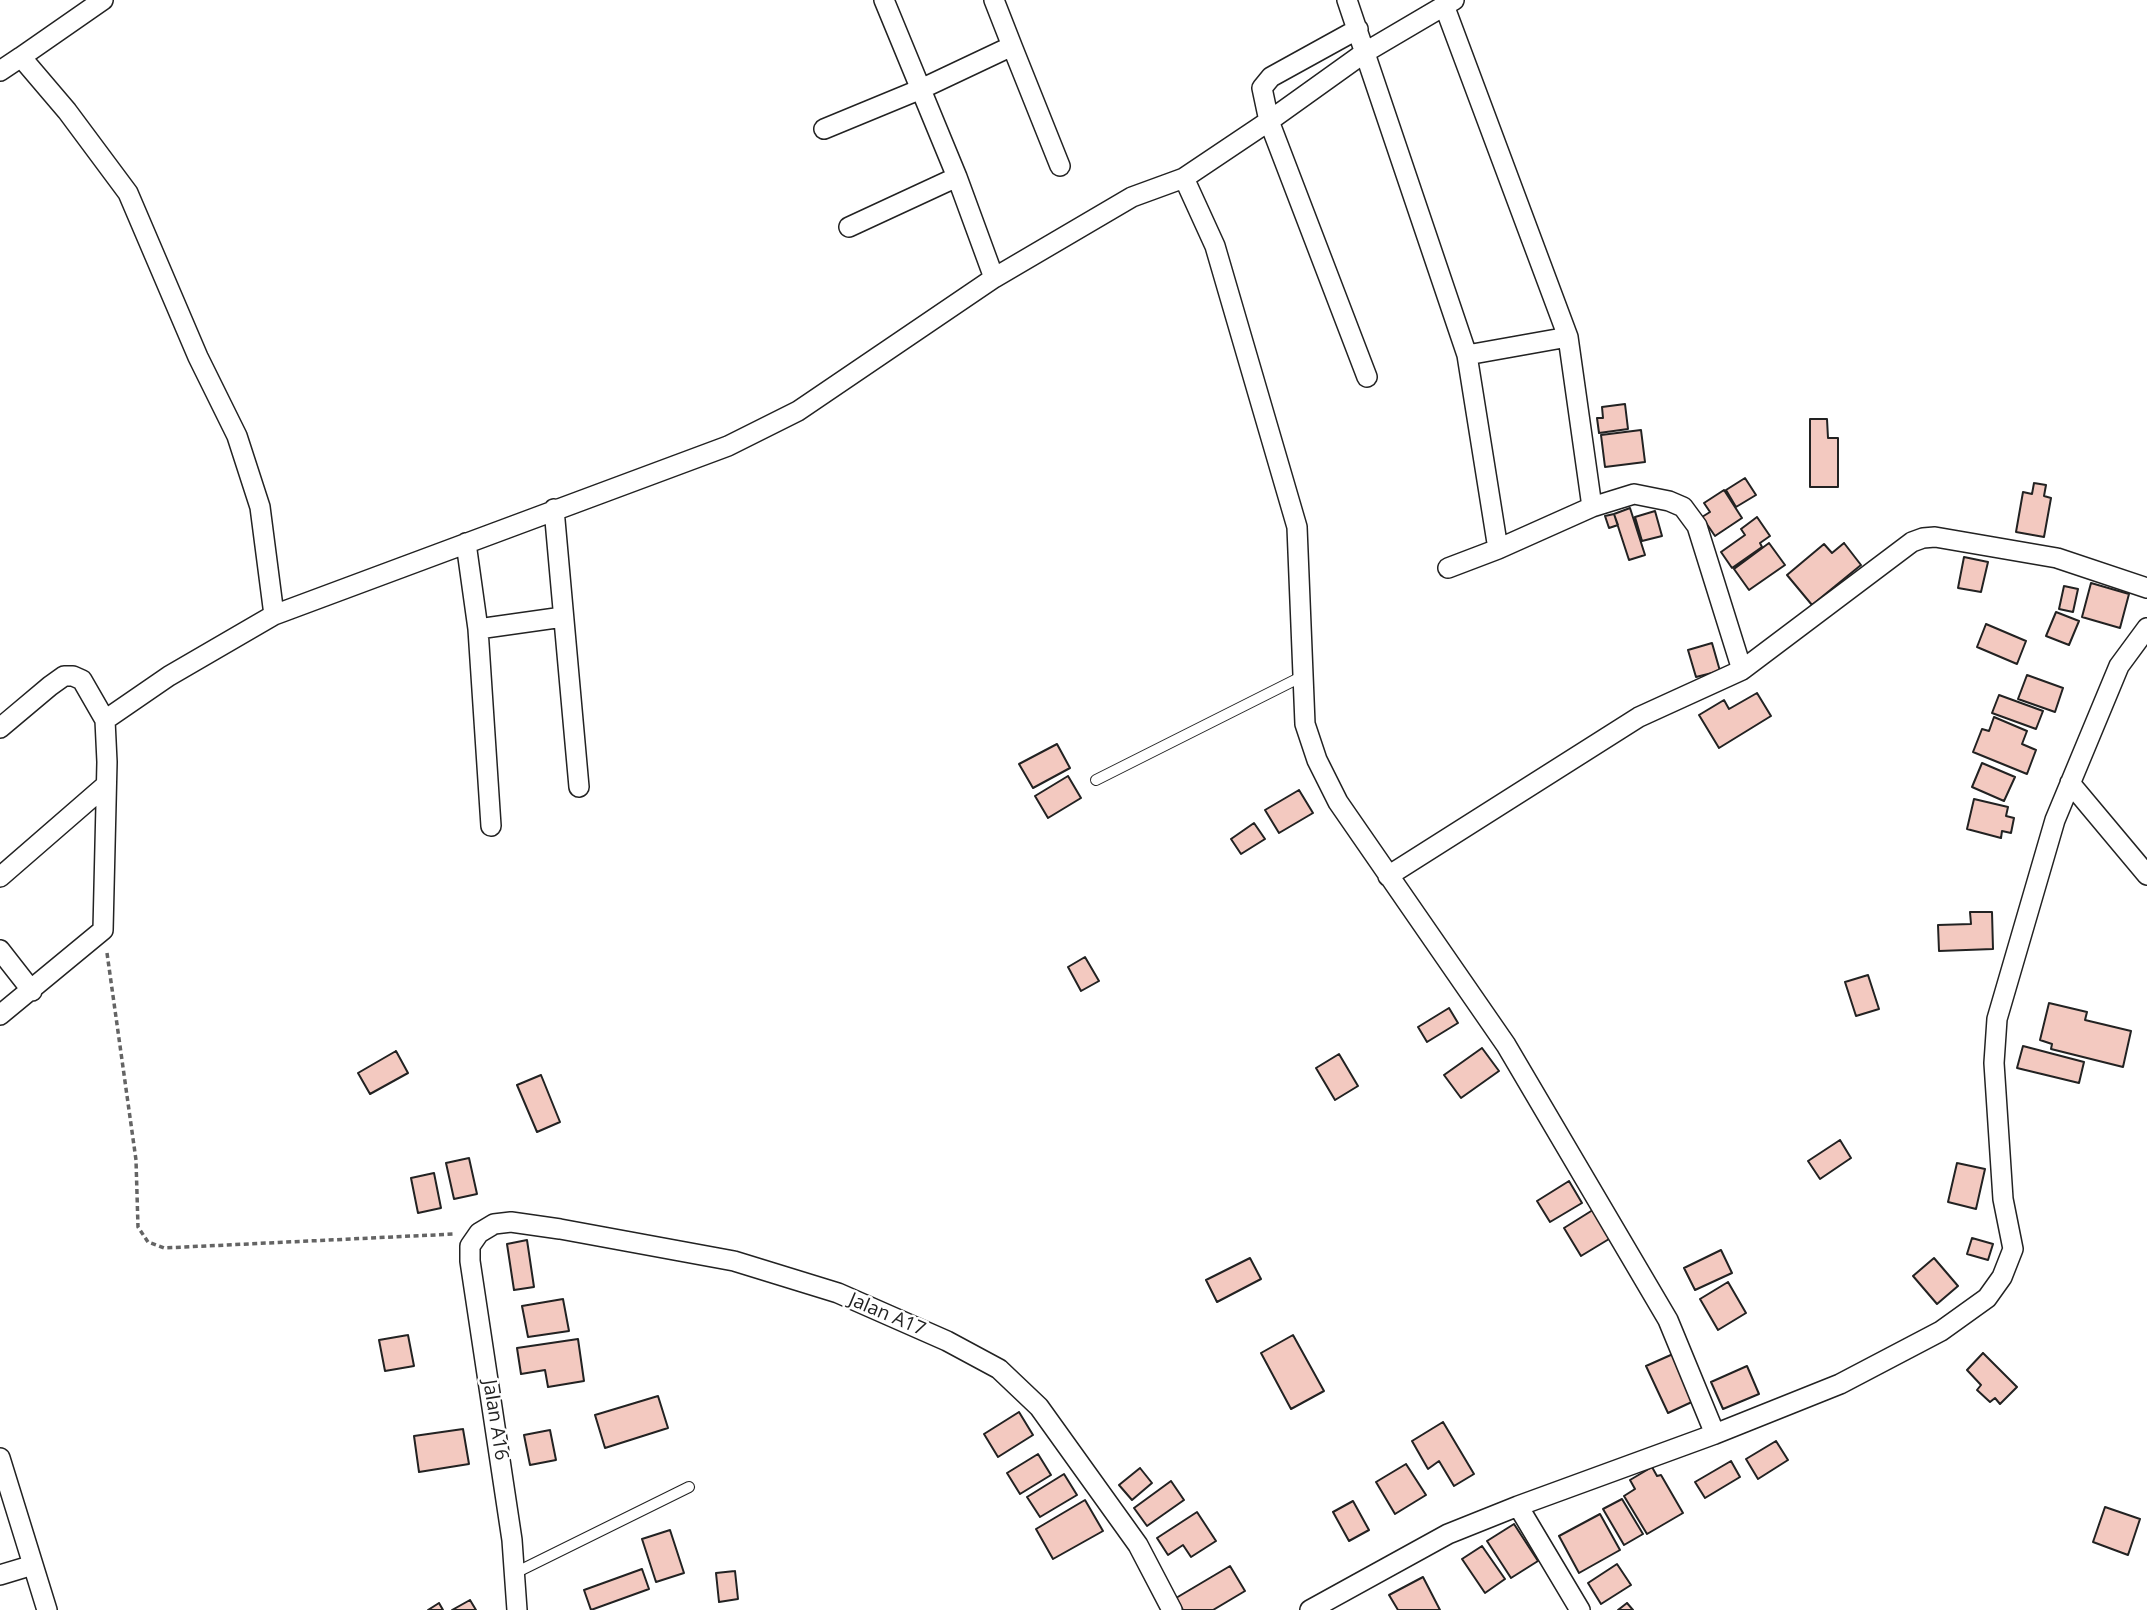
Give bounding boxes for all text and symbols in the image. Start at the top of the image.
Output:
street label: Jalan A17 [845,1289,929,1341]
street label: Jalan A16 [477,1378,513,1462]

